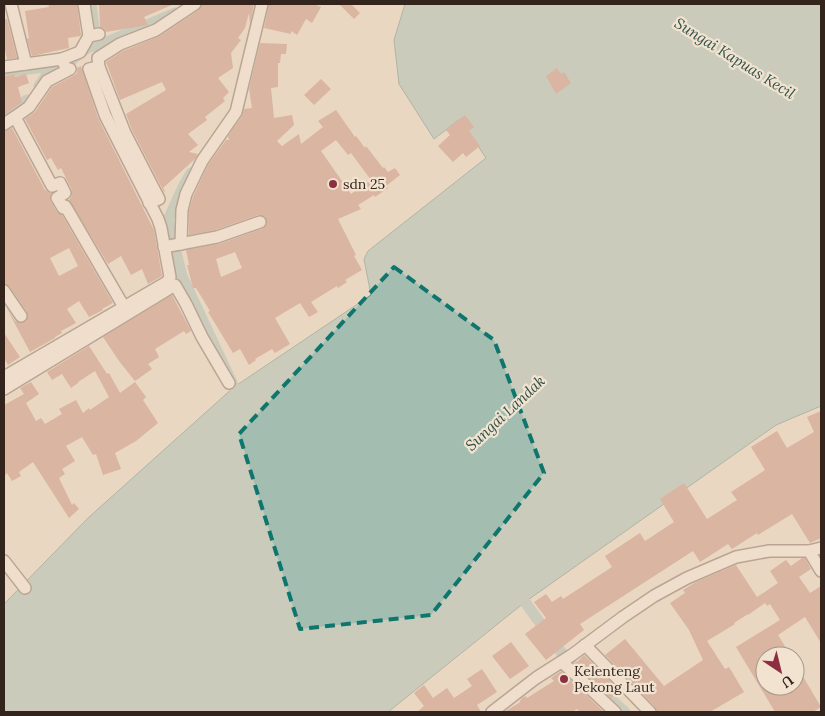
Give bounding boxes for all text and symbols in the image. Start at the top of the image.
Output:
water label: Sungai Kapuas Kecil [671,13,799,103]
place label: sdn 25 [343,175,385,193]
marker: sdn 25 [327,178,339,190]
water label: Sungai Landak [461,371,549,455]
north arrow [755,646,805,696]
place label: Kelenteng Pekong Laut [574,662,655,696]
text: U [778,671,797,692]
marker: Kelenteng Pekong Laut [558,673,570,685]

